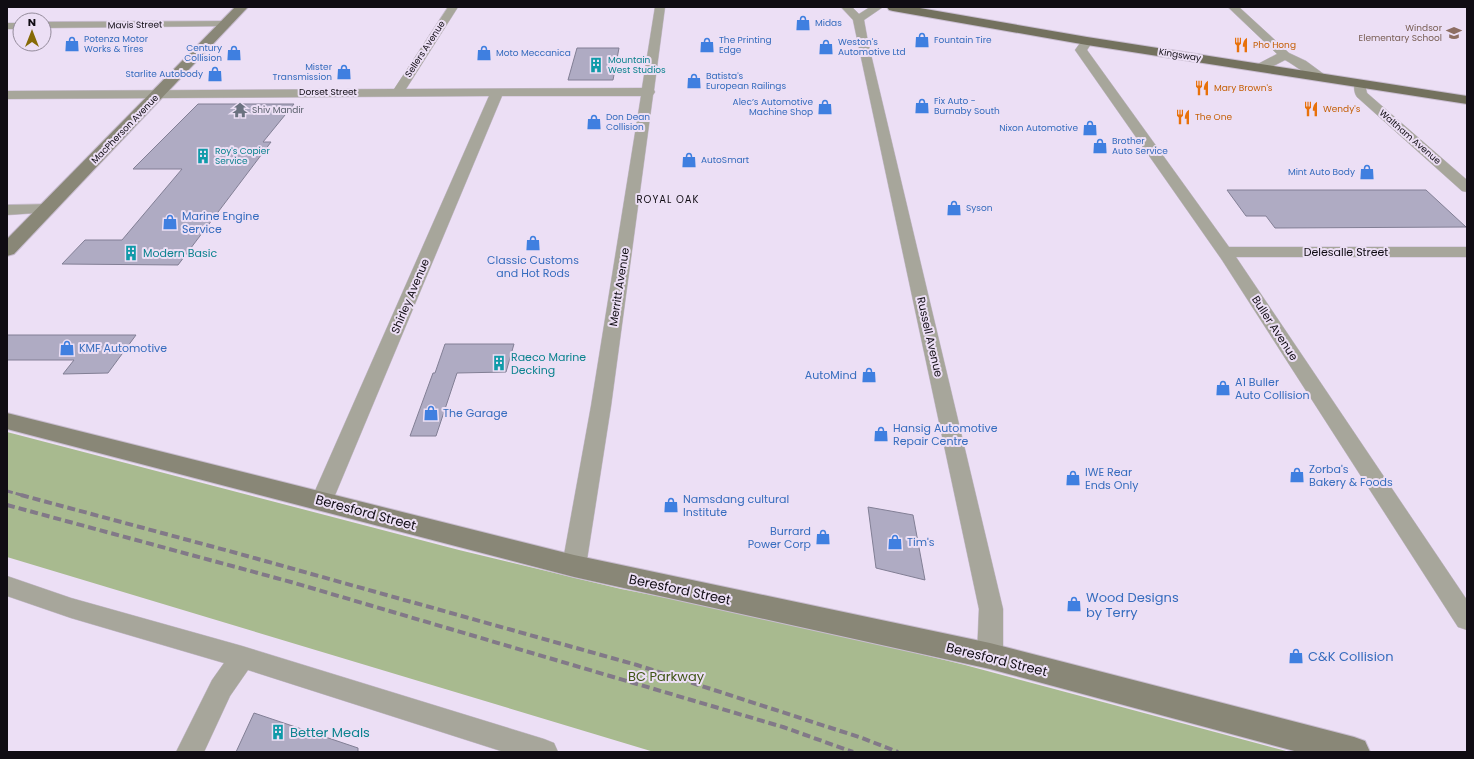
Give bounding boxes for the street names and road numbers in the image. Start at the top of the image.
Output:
street label: Sellers Avenue [402,18,448,80]
street label: Mavis Street [108,19,162,31]
street label: Kingsway [1158,46,1202,64]
street label: Dorset Street [299,86,357,98]
street label: MacPherson Avenue [89,92,161,166]
street label: Waltham Avenue [1377,107,1444,167]
street label: Delesalle Street [1304,244,1388,260]
street label: Merritt Avenue [605,246,633,327]
street label: Shirley Avenue [387,256,433,336]
street label: Buller Avenue [1248,292,1302,364]
street label: Russell Avenue [913,295,947,379]
street label: Beresford Street [313,490,419,535]
street label: Beresford Street [627,569,733,610]
street label: Beresford Street [944,638,1050,681]

